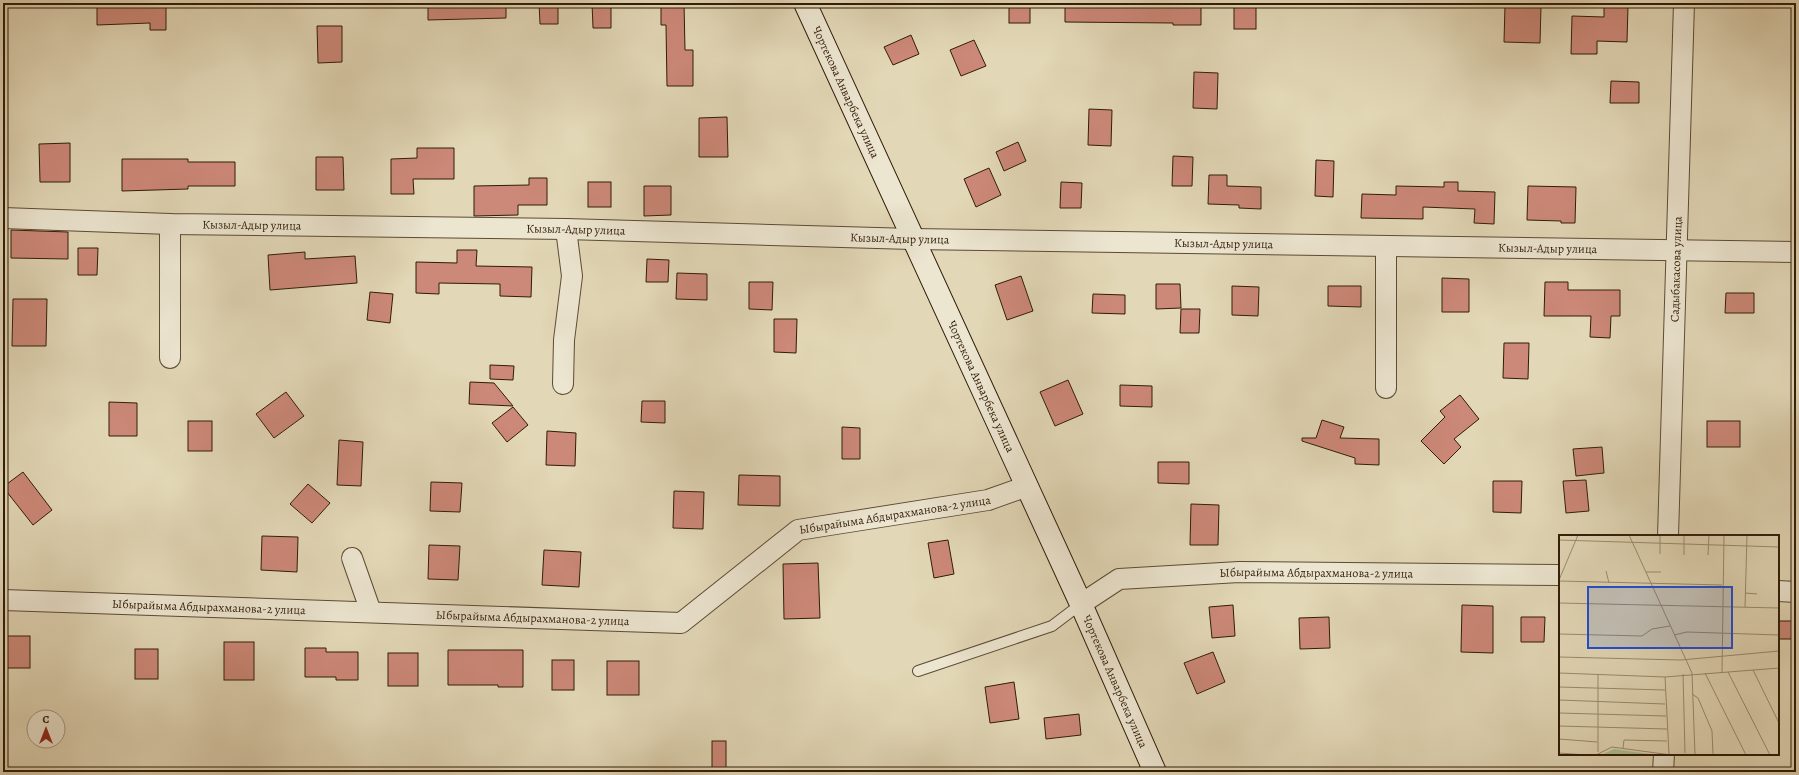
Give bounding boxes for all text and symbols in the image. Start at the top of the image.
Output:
street label: Чортекова Анварбека улица [809,23,883,161]
street label: Кызыл-Адыр улица [202,216,302,234]
street label: Садыбакасова улица [1666,216,1686,322]
street label: Кызыл-Адыр улица [526,220,626,239]
street label: Кызыл-Адыр улица [850,229,950,248]
street label: Кызыл-Адыр улица [1174,235,1274,252]
street label: Кызыл-Адыр улица [1498,240,1598,257]
street label: Чортекова Анварбека улица [944,318,1019,455]
street label: Ыбырайыма Абдырахманова-2 улица [798,492,992,538]
inset map [1559,535,1779,755]
street label: Ыбырайыма Абдырахманова-2 улица [1219,564,1414,582]
street label: Ыбырайыма Абдырахманова-2 улица [112,596,306,618]
street label: Ыбырайыма Абдырахманова-2 улица [436,607,630,629]
street label: Чортекова Анварбека улица [1079,613,1152,751]
north arrow [26,709,66,749]
text: С [43,712,50,727]

